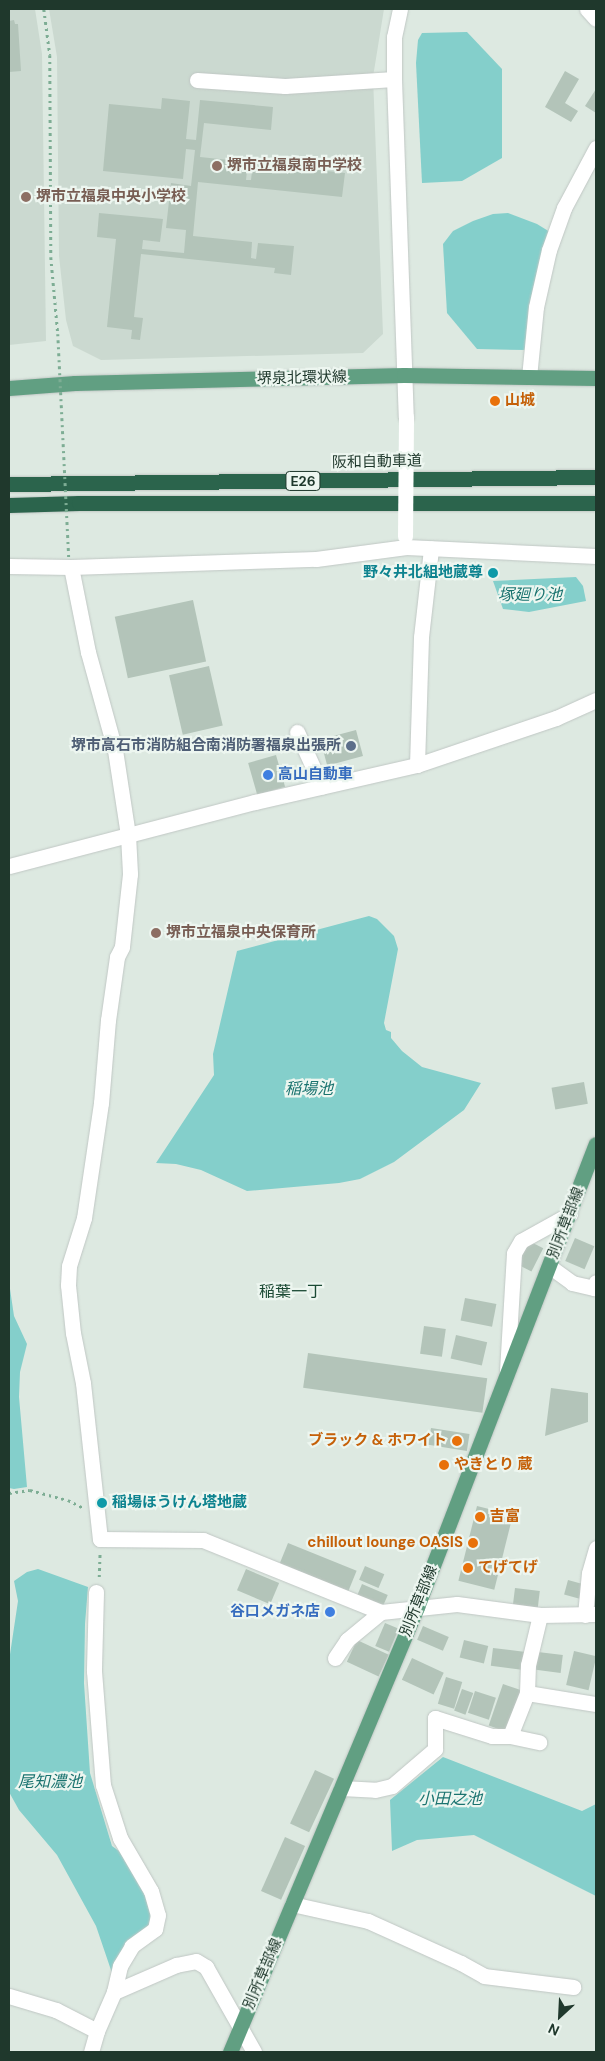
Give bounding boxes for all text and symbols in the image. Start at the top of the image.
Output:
place label: 堺市立福泉南中学校 [227,157,362,175]
marker: 堺市立福泉南中学校 [211,160,223,172]
place label: 堺市立福泉中央小学校 [36,188,186,206]
marker: 堺市立福泉中央小学校 [20,191,32,203]
street label: 堺泉北環状線 [257,368,347,388]
place label: 山城 [505,392,535,410]
marker: 山城 [489,395,501,407]
street label: 阪和自動車道 [332,452,422,472]
road number: E26 [284,470,322,492]
place label: 野々井北組地蔵尊 [363,564,483,582]
marker: 野々井北組地蔵尊 [487,567,499,579]
water label: 塚廻り池 [498,585,562,605]
place label: 堺市高石市消防組合南消防署福泉出張所 [71,737,341,755]
marker: 堺市高石市消防組合南消防署福泉出張所 [345,740,357,752]
place label: 高山自動車 [278,766,353,784]
marker: 高山自動車 [262,769,274,781]
place label: 堺市立福泉中央保育所 [166,924,316,942]
marker: 堺市立福泉中央保育所 [150,927,162,939]
water label: 稲場池 [285,1079,333,1099]
street label: 別所草部線 [544,1185,588,1261]
district label: 稲葉一丁 [259,1282,323,1302]
place label: ブラック & ホワイト [308,1432,447,1450]
marker: ブラック & ホワイト [451,1435,463,1447]
place label: やきとり 蔵 [454,1456,533,1474]
marker: やきとり 蔵 [438,1459,450,1471]
place label: 稲場ほうけん塔地蔵 [112,1494,247,1512]
marker: 稲場ほうけん塔地蔵 [96,1497,108,1509]
place label: 吉富 [490,1508,520,1526]
marker: 吉富 [474,1511,486,1523]
place label: chillout lounge OASIS [307,1534,463,1552]
marker: chillout lounge OASIS [467,1537,479,1549]
place label: てげてげ [478,1559,538,1577]
marker: てげてげ [462,1562,474,1574]
street label: 別所草部線 [397,1563,441,1639]
place label: 谷口メガネ店 [230,1603,320,1621]
marker: 谷口メガネ店 [324,1606,336,1618]
water label: 尾知濃池 [18,1772,82,1792]
water label: 小田之池 [418,1789,482,1809]
street label: 別所草部線 [240,1936,286,2012]
north arrow [535,1991,585,2041]
text: N [545,2019,562,2040]

